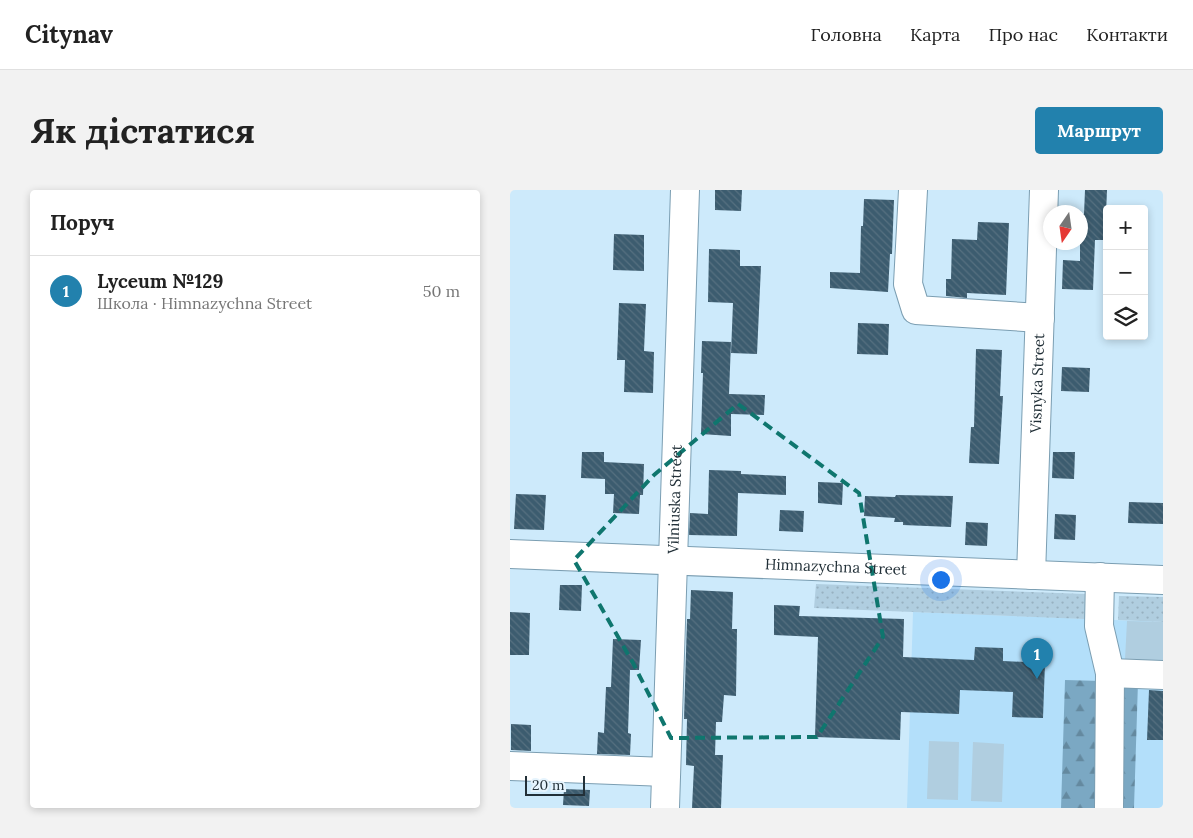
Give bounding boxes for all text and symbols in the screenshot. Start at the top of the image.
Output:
text: Citynav [25,19,113,50]
text: Головна [810,23,882,46]
text: Карта [910,23,960,46]
text: Про нас [988,23,1058,46]
text: Контакти [1086,23,1168,46]
button: Маршрут [1035,107,1163,154]
text: Як дістатися [30,108,255,153]
north arrow [1043,205,1088,250]
map controls [1103,205,1148,340]
button: + [1103,205,1148,250]
text: Поруч [50,209,115,236]
button: − [1103,250,1148,295]
text: Lyceum №129 [97,269,223,293]
text: 1 [63,281,69,301]
text: 50 m [423,281,460,301]
text: Школа · Himnazychna Street [97,293,312,313]
button: layers [1103,295,1148,340]
street label: Visnyka Street [1026,333,1048,434]
street label: Vilniuska Street [663,444,686,555]
street label: Himnazychna Street [764,554,907,579]
your location [928,567,954,593]
pin: 1 [1021,638,1053,679]
scale bar [525,773,585,796]
text: 20 m [532,776,564,794]

